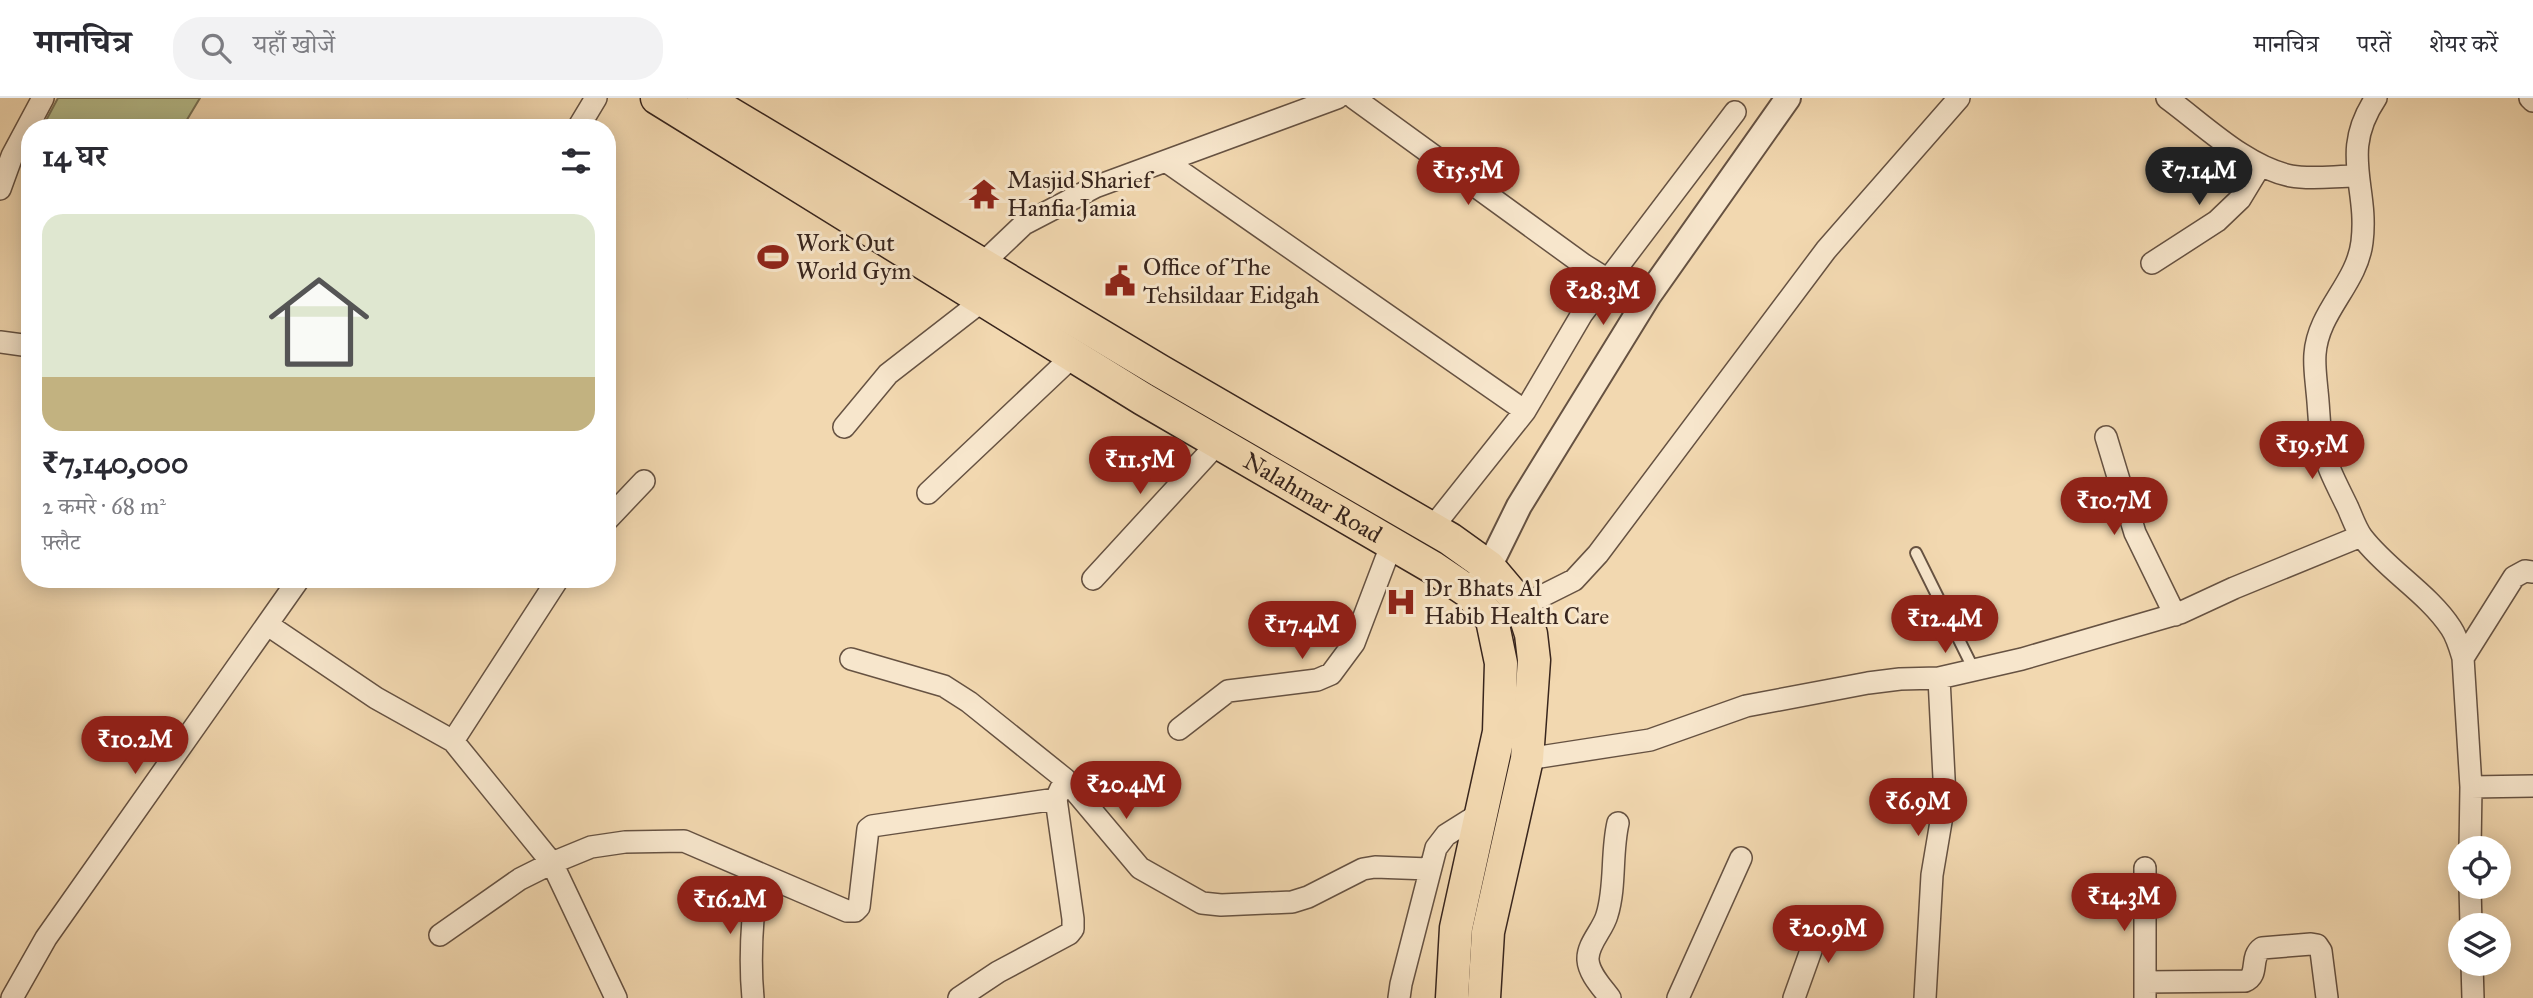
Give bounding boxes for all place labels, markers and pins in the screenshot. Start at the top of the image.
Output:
pin: ₹15.5M [1411,148,1525,207]
pin: ₹7.14M [2142,148,2256,207]
place label: Masjid Sharief Hanfia Jamia [1007,165,1155,223]
temple icon: Masjid Sharief Hanfia Jamia [967,177,1001,211]
place label: Work Out World Gym [796,228,911,286]
sports icon: Work Out World Gym [756,240,790,274]
place label: Office of The Tehsildaar Eidgah [1143,252,1319,310]
public building icon: Office of The Tehsildaar Eidgah [1103,264,1137,298]
pin: ₹28.3M [1546,268,1660,327]
pin: ₹19.5M [2255,422,2369,481]
pin: ₹11.5M [1083,436,1197,496]
pin: ₹10.7M [2057,478,2171,537]
place label: Dr Bhats Al Habib Health Care [1424,573,1609,631]
hospital icon: Dr Bhats Al Habib Health Care [1384,585,1418,619]
pin: ₹12.4M [1888,596,2002,655]
pin: ₹17.4M [1245,602,1359,661]
pin: ₹10.2M [78,716,192,776]
pin: ₹20.4M [1069,762,1183,821]
pin: ₹6.9M [1869,778,1967,838]
pin: ₹14.3M [2067,874,2181,933]
pin: ₹16.2M [673,876,787,936]
pin: ₹20.9M [1771,906,1885,965]

